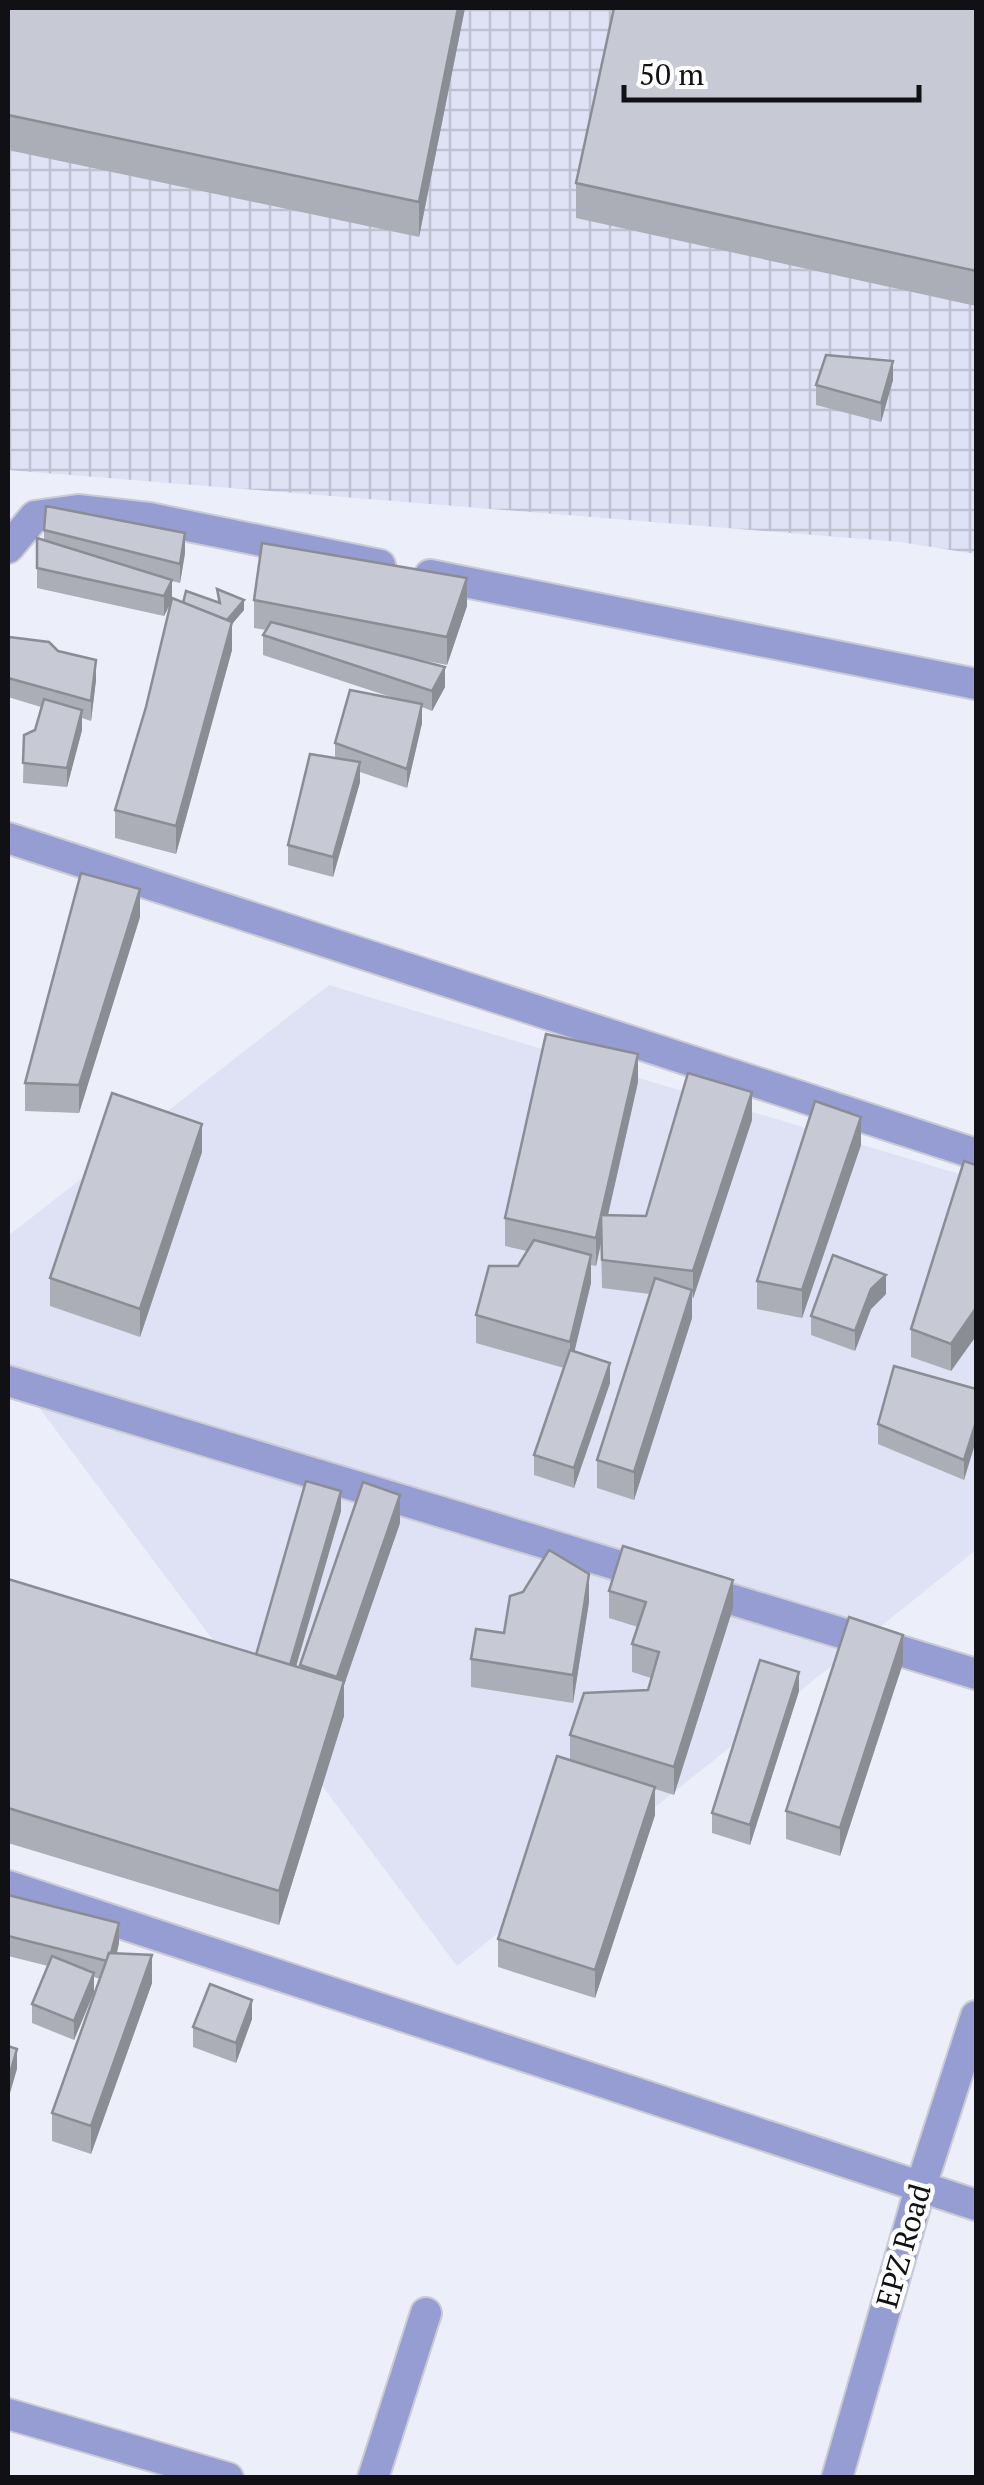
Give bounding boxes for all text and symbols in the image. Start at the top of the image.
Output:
scale bar [624,40,919,102]
text: 50 m [639,54,704,94]
street label: EPZ Road [866,2179,940,2312]

